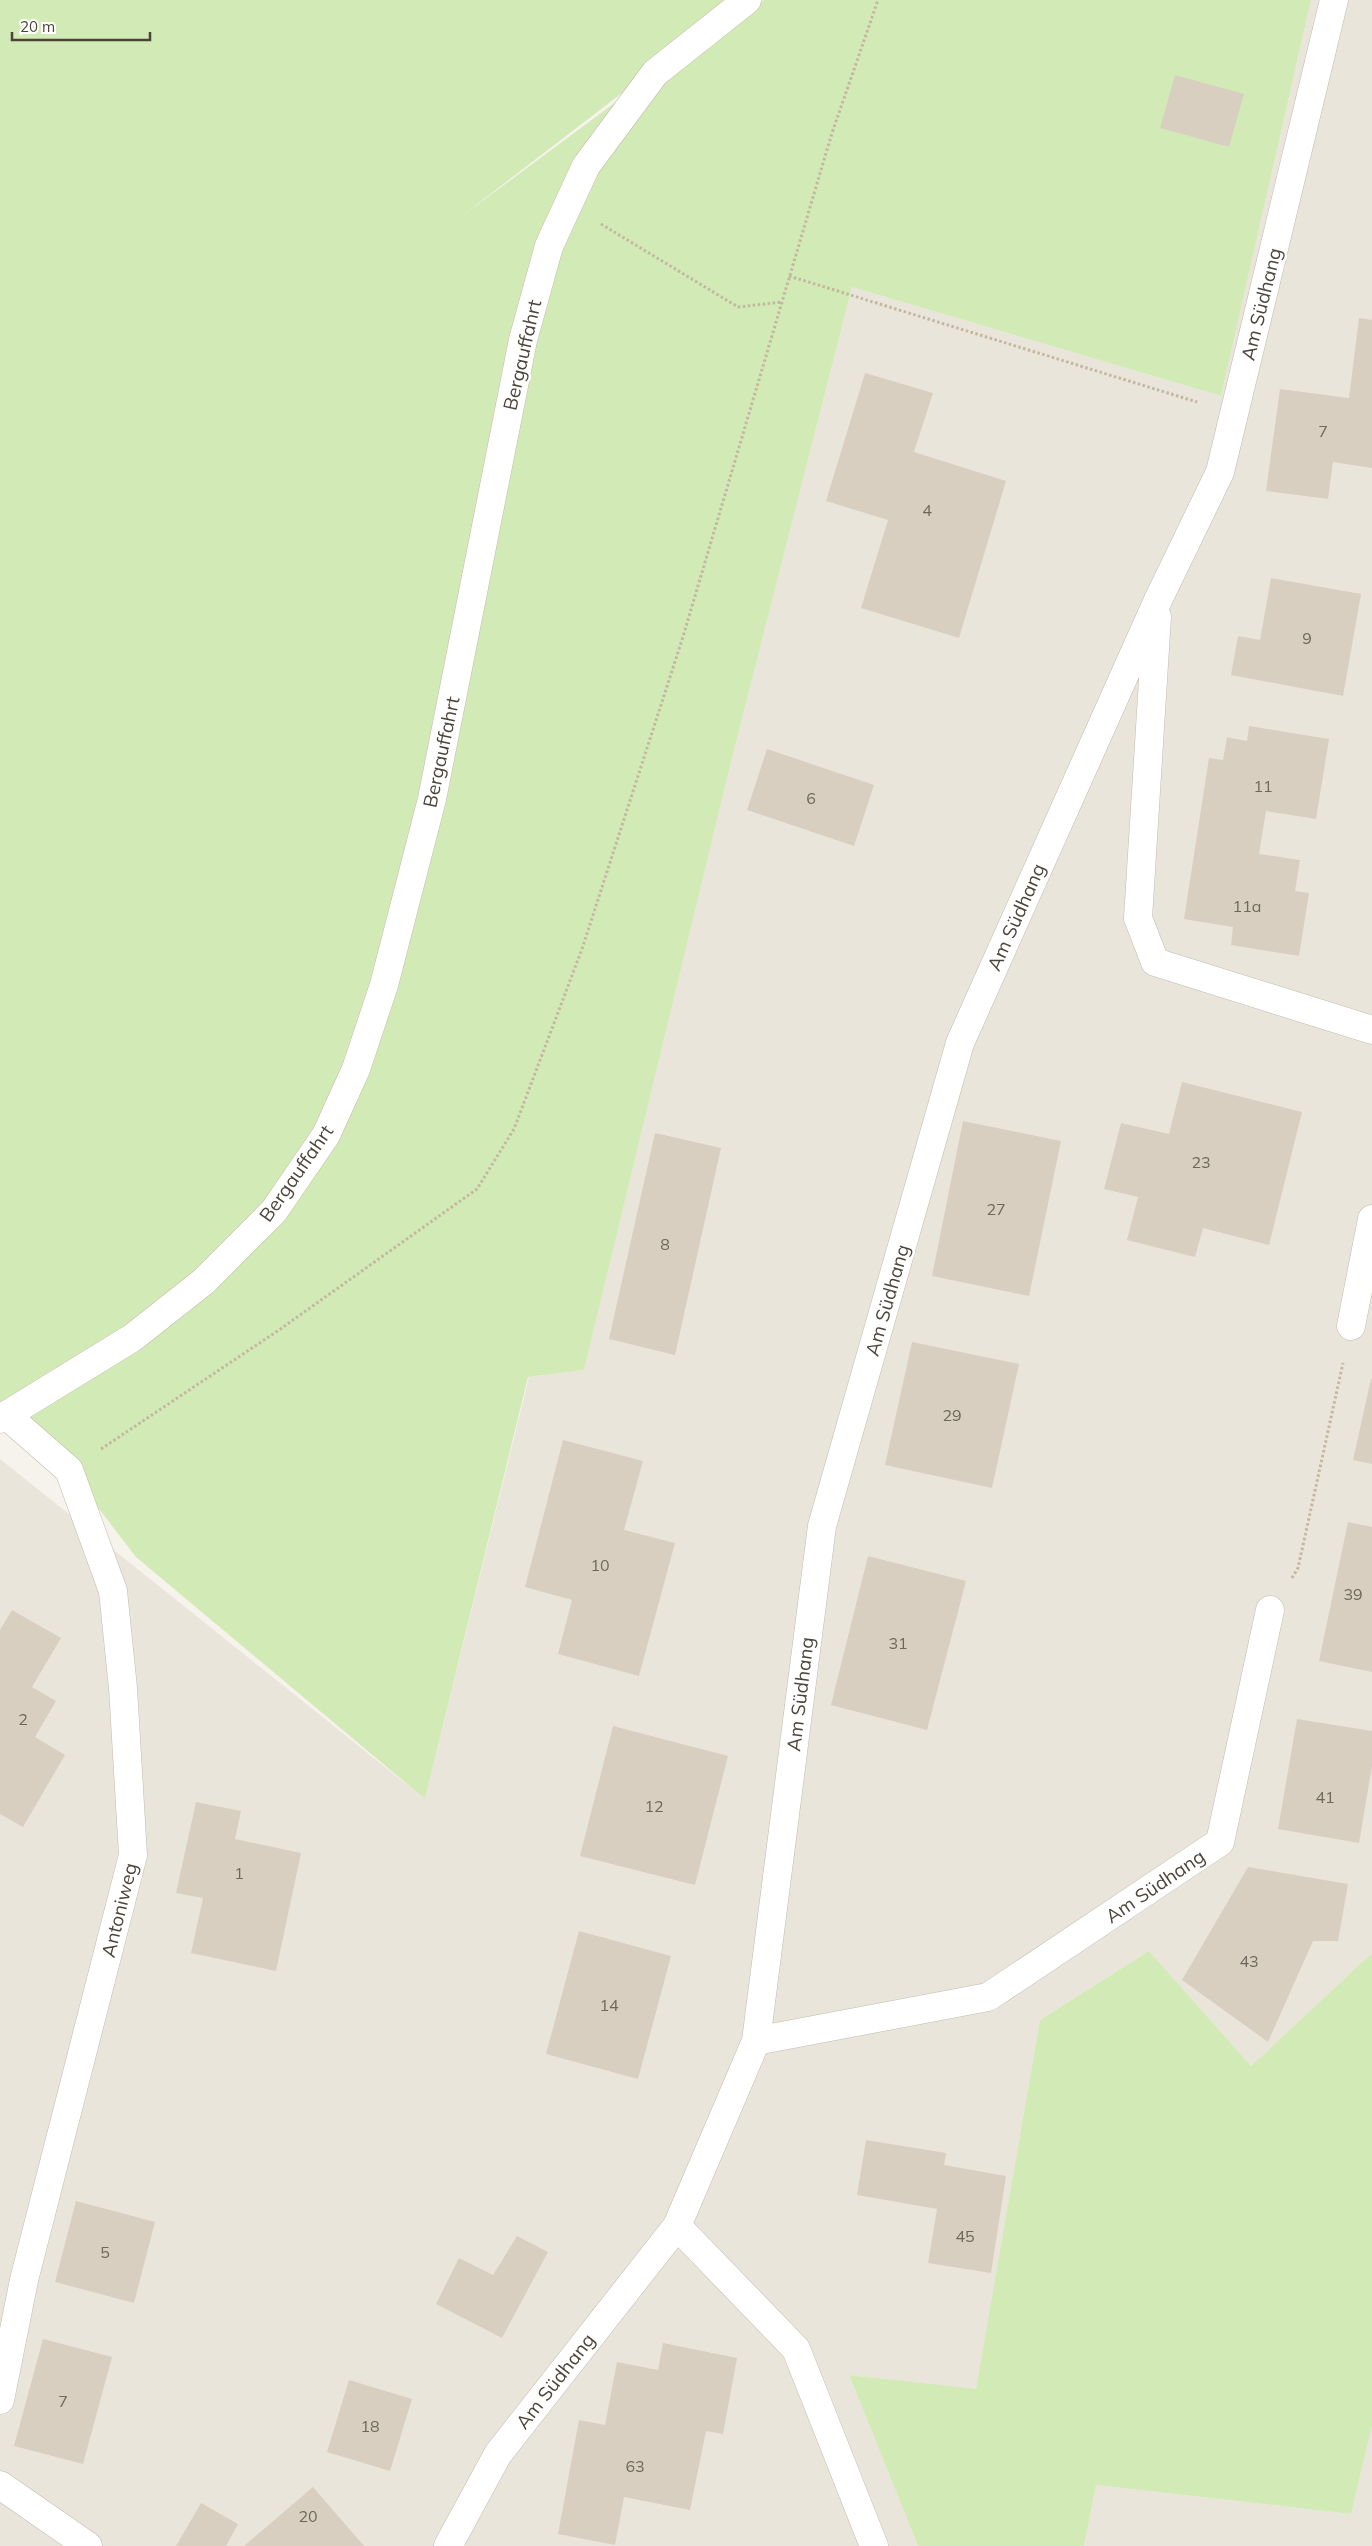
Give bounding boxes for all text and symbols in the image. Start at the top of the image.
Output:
scale bar [12,10,150,42]
text: 20 m [20,17,55,36]
street label: Am Südhang [1235,245,1287,363]
street label: Bergauffahrt [498,297,546,413]
house number: 7 [1318,421,1328,441]
house number: 4 [922,500,932,520]
house number: 9 [1302,628,1312,648]
street label: Bergauffahrt [418,694,465,810]
house number: 11 [1253,776,1273,796]
house number: 6 [806,788,816,808]
street label: Am Südhang [982,860,1050,974]
house number: 11a [1233,896,1261,916]
street label: Bergauffahrt [254,1120,338,1226]
house number: 23 [1191,1152,1211,1172]
house number: 27 [986,1199,1006,1219]
house number: 8 [660,1234,670,1254]
street label: Am Südhang [860,1241,914,1359]
house number: 29 [942,1405,962,1425]
house number: 10 [590,1555,610,1575]
house number: 39 [1343,1584,1363,1604]
house number: 31 [888,1633,908,1653]
street label: Am Südhang [781,1635,819,1753]
house number: 2 [18,1709,28,1729]
house number: 41 [1315,1787,1335,1807]
house number: 12 [644,1796,664,1816]
street label: Am Südhang [1101,1844,1209,1928]
street label: Antoniweg [96,1860,142,1960]
house number: 1 [234,1863,244,1883]
house number: 43 [1239,1951,1259,1971]
house number: 14 [599,1995,619,2015]
house number: 45 [955,2226,975,2246]
house number: 5 [100,2242,110,2262]
street label: Am Südhang [510,2328,600,2434]
house number: 7 [58,2391,68,2411]
house number: 18 [360,2416,380,2436]
house number: 63 [625,2456,645,2476]
house number: 20 [298,2506,318,2526]

